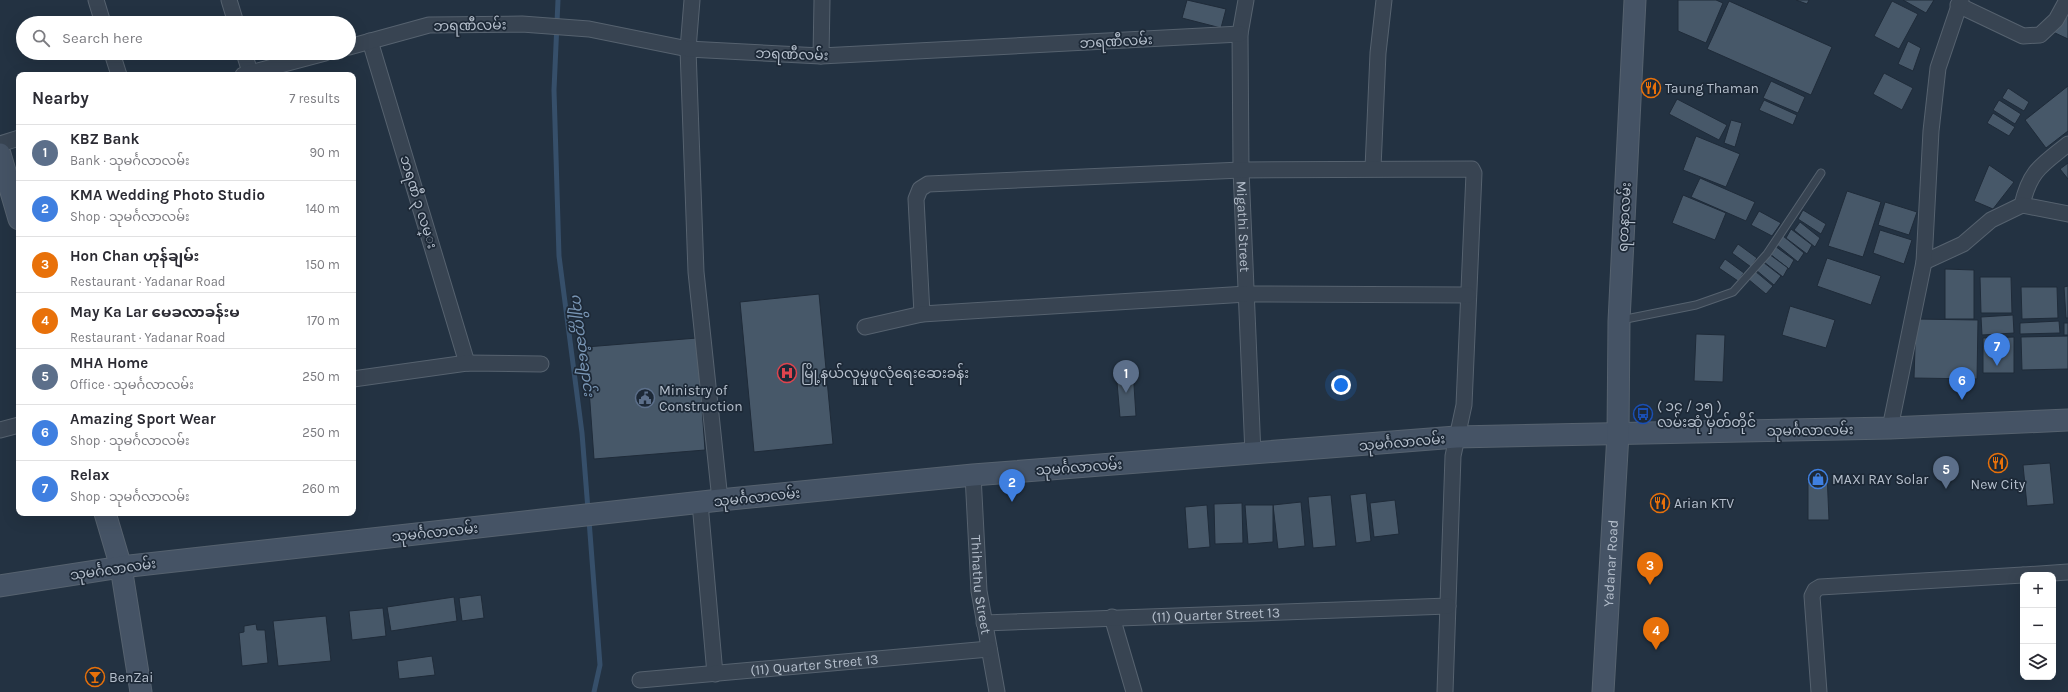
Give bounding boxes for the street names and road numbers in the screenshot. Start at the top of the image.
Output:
street label: ဘရဏီလမ်း [433,14,507,38]
street label: ဘရဏီလမ်း [1079,29,1153,55]
street label: ဘရဏီလမ်း [755,43,829,67]
street label: ဘရဏီ ၃ လမ္း [393,153,443,252]
street label: Migathi Street [1232,180,1253,272]
street label: ရတနာလမ်း [1612,182,1638,252]
street label: သုမင်္ဂလာလမ်း [1766,419,1854,443]
street label: သုမင်္ဂလာလမ်း [1358,428,1446,458]
street label: သုမင်္ဂလာလမ်း [1035,454,1123,482]
street label: သုမင်္ဂလာလမ်း [713,483,801,513]
street label: သုမင်္ဂလာလမ်း [391,518,479,548]
street label: Yadanar Road [1600,519,1622,607]
street label: Thihathu Street [967,535,995,636]
street label: သုမင်္ဂလာလမ်း [69,553,158,587]
street label: (11) Quarter Street 13 [1151,604,1280,626]
street label: (11) Quarter Street 13 [750,651,879,679]

